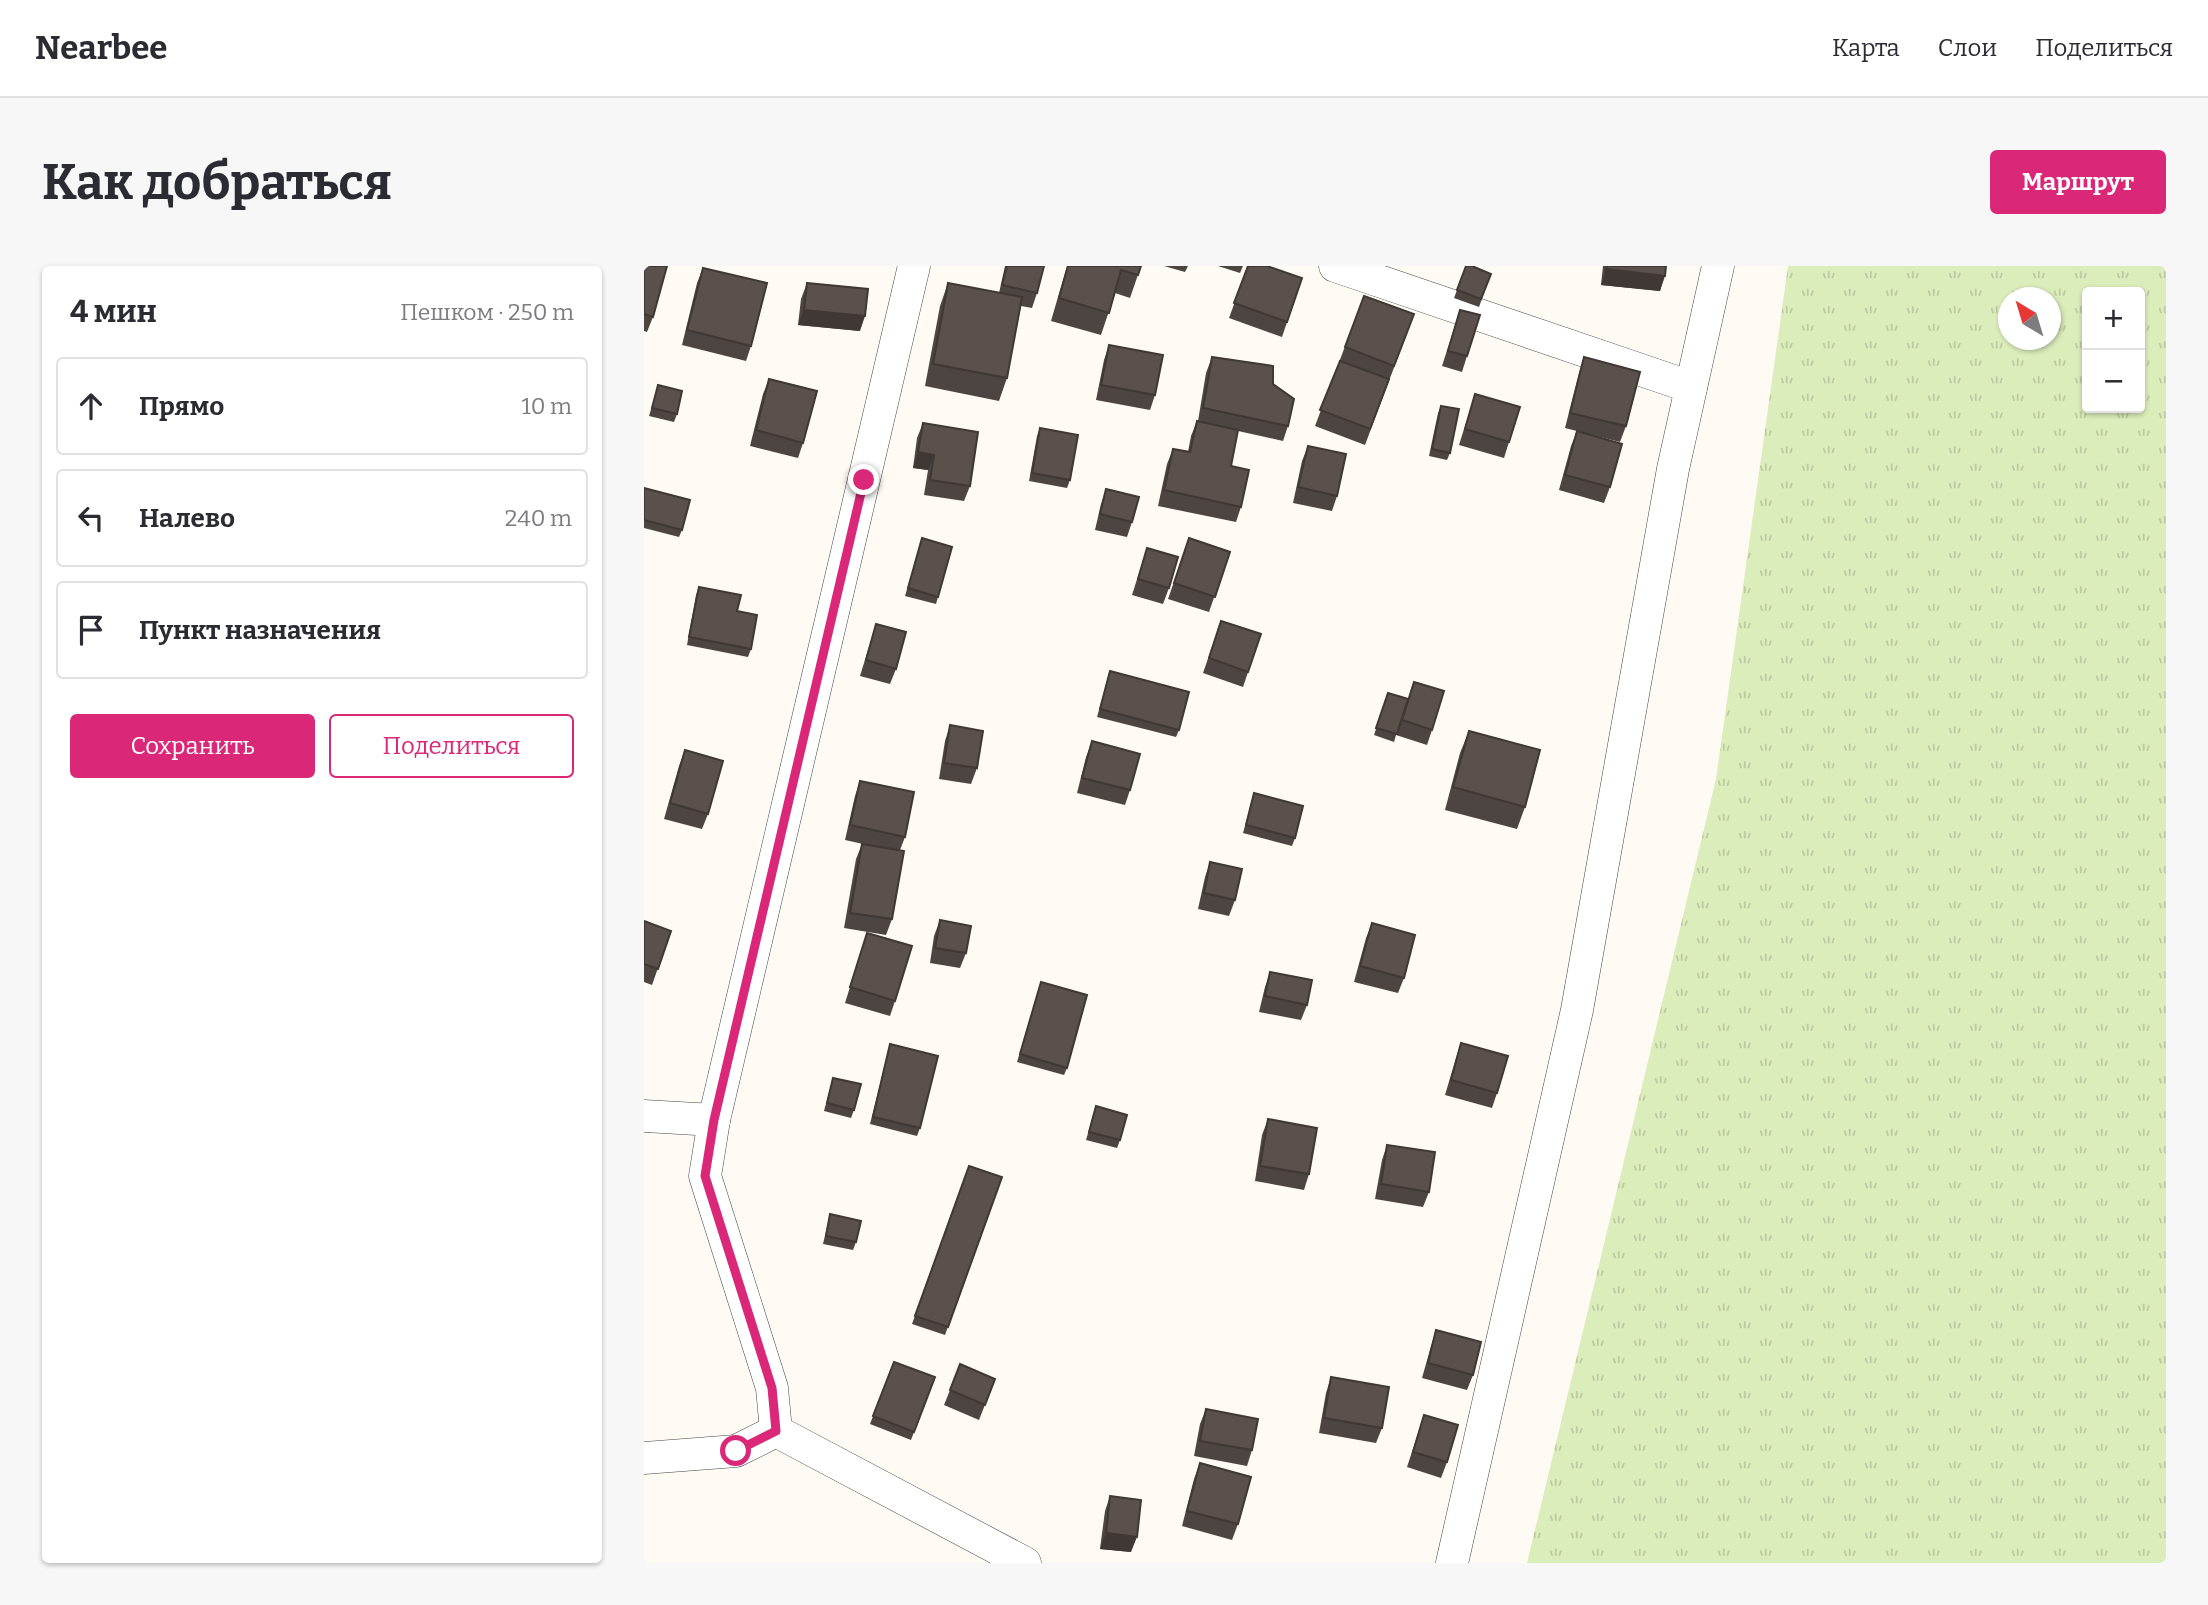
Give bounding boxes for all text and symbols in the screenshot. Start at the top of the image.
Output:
text: Nearbee [35,28,167,68]
text: Карта [1832,34,1900,62]
text: Слои [1938,34,1997,62]
text: Поделиться [2035,34,2173,62]
button: Маршрут [1990,150,2166,214]
text: Как добраться [42,153,392,212]
north arrow [1998,287,2061,350]
map controls [2082,287,2145,413]
button: + [2082,287,2145,350]
text: 4 мин [70,294,157,330]
text: Пешком · 250 m [400,298,574,326]
button: − [2082,350,2145,413]
icon: ahead [72,387,110,425]
text: Прямо [139,391,224,422]
text: 10 m [521,392,572,420]
route end [848,464,879,495]
icon: left [72,499,110,537]
text: Налево [139,503,235,534]
text: 240 m [505,504,572,532]
icon: arrive [72,611,110,649]
text: Пункт назначения [139,615,381,646]
button: Сохранить [70,714,315,778]
button: Поделиться [329,714,574,778]
route start [720,1435,751,1466]

